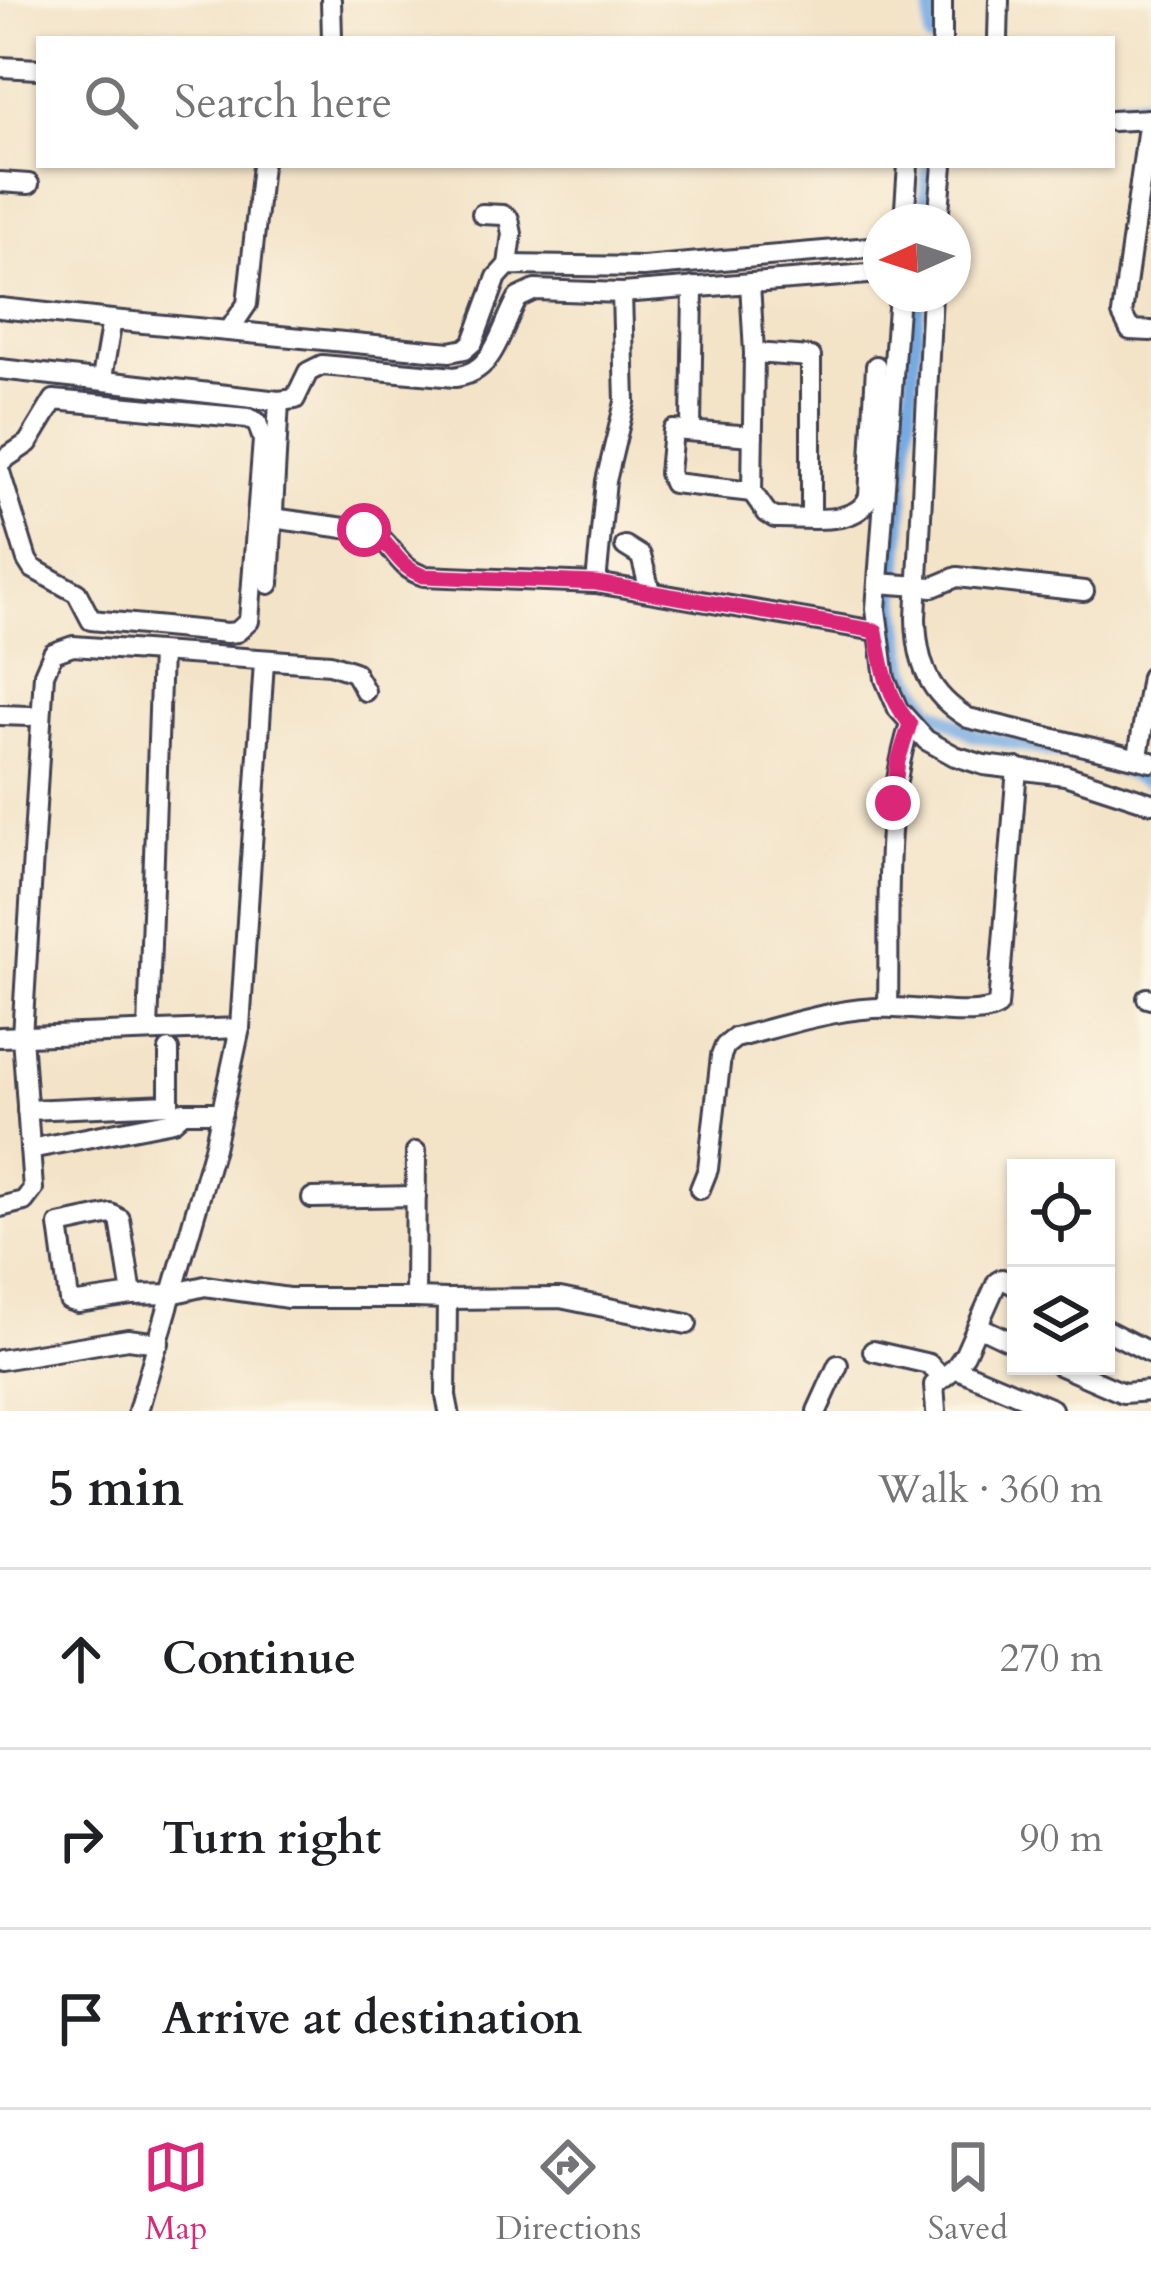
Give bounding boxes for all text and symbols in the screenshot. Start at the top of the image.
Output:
search box [36,36,1115,168]
icon: search [78,69,144,135]
text: Search here [174,72,392,133]
north arrow [863,204,971,312]
route start [337,503,391,557]
route end [866,776,920,830]
map controls [1007,1159,1115,1375]
button: locate [1007,1159,1115,1267]
button: layers [1007,1267,1115,1375]
text: 5 min [48,1454,184,1524]
text: Walk · 360 m [878,1463,1103,1516]
icon: ahead [48,1626,114,1692]
text: Continue [162,1628,356,1689]
text: 270 m [1000,1632,1103,1685]
icon: right [48,1806,114,1872]
text: Turn right [162,1808,381,1869]
text: 90 m [1020,1812,1103,1865]
icon: arrive [48,1986,114,2052]
text: Arrive at destination [162,1988,582,2049]
tab: Map [143,2134,209,2251]
tab: Directions [496,2134,641,2251]
tab: Saved [928,2134,1008,2251]

